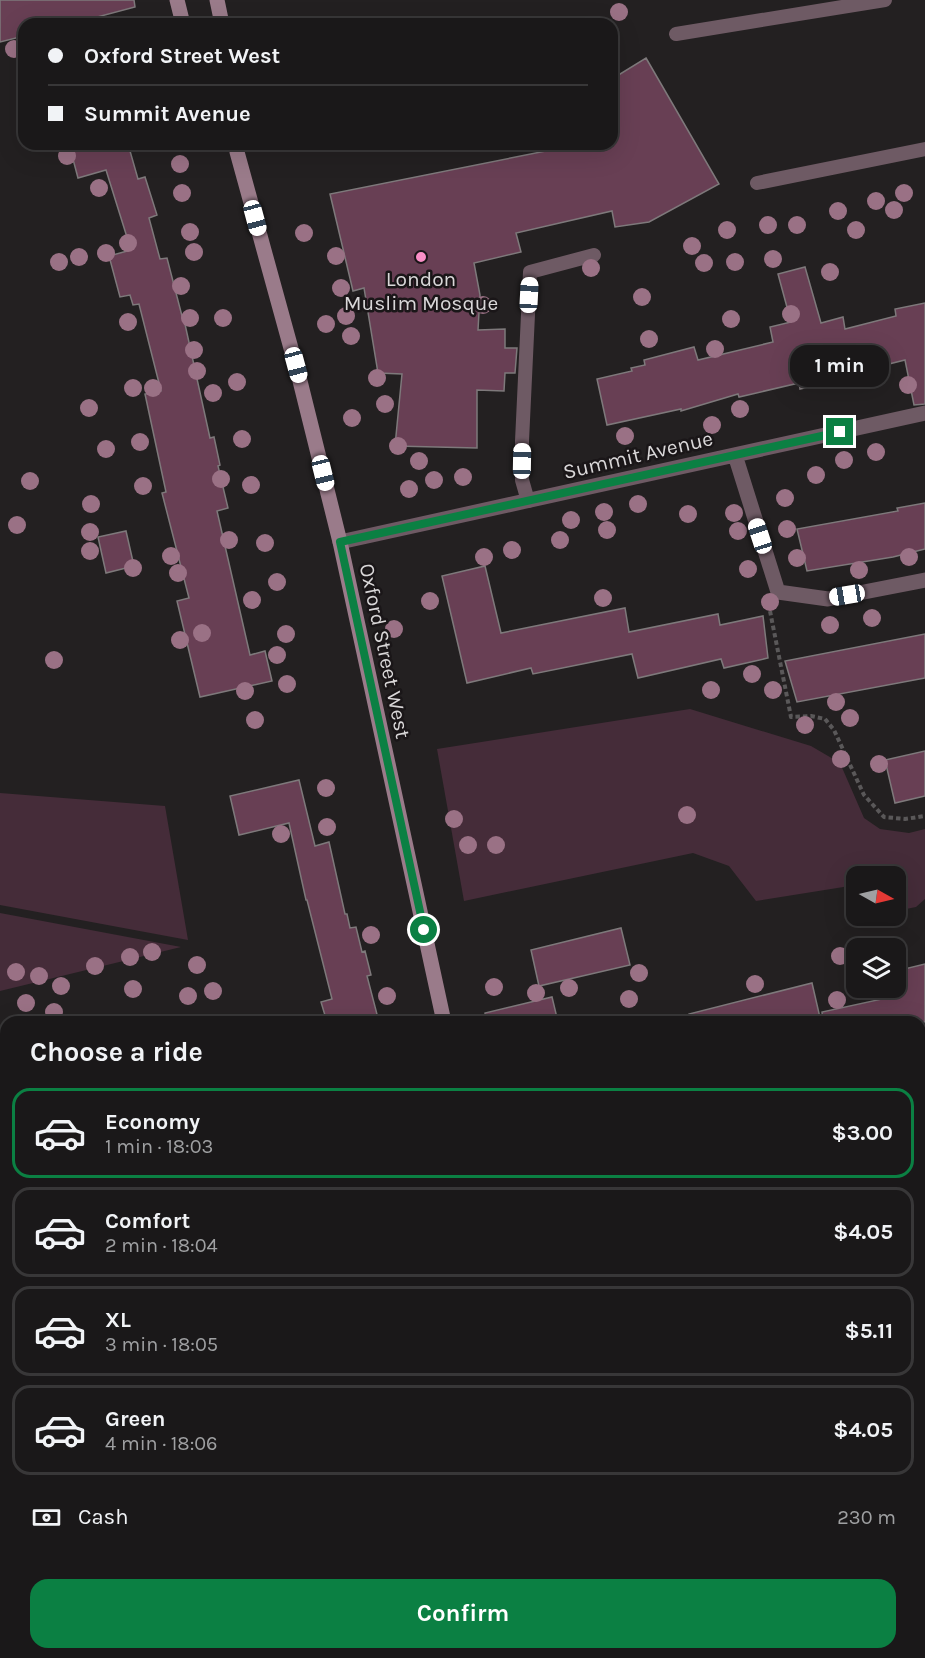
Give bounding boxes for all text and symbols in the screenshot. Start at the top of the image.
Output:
text: Oxford Street West [84,43,280,69]
text: Summit Avenue [84,101,251,127]
car [242,198,268,238]
marker: London Muslim Mosque [414,250,428,264]
place label: London Muslim Mosque [344,267,498,315]
car [519,277,539,313]
car [283,345,309,385]
callout: 1 min [790,345,890,387]
text: 1 min [814,354,865,377]
route end [826,418,853,445]
street label: Summit Avenue [561,426,715,484]
car [513,443,531,479]
car [310,453,336,493]
car [746,516,774,556]
street label: Oxford Street West [355,561,415,741]
car [828,583,866,607]
north arrow [846,866,906,926]
map controls [846,866,906,998]
route start [410,916,437,943]
button: layers [846,938,906,998]
text: Choose a ride [30,1036,203,1068]
icon: car [33,1106,87,1160]
text: Economy [105,1109,200,1135]
text: $3.00 [832,1120,893,1146]
text: 1 min · 18:03 [105,1135,213,1158]
icon: car [33,1205,87,1259]
text: Comfort [105,1208,190,1234]
text: $4.05 [833,1219,893,1245]
text: 2 min · 18:04 [105,1234,218,1257]
icon: car [33,1304,87,1358]
text: XL [105,1307,131,1333]
text: $5.11 [845,1318,893,1344]
text: 3 min · 18:05 [105,1333,218,1356]
icon: car [33,1403,87,1457]
text: Green [105,1406,166,1432]
text: $4.05 [833,1417,893,1443]
text: 4 min · 18:06 [105,1432,218,1455]
icon: cash [30,1501,63,1534]
text: Cash [78,1504,128,1530]
text: 230 m [837,1506,896,1529]
button: Confirm [30,1579,896,1648]

